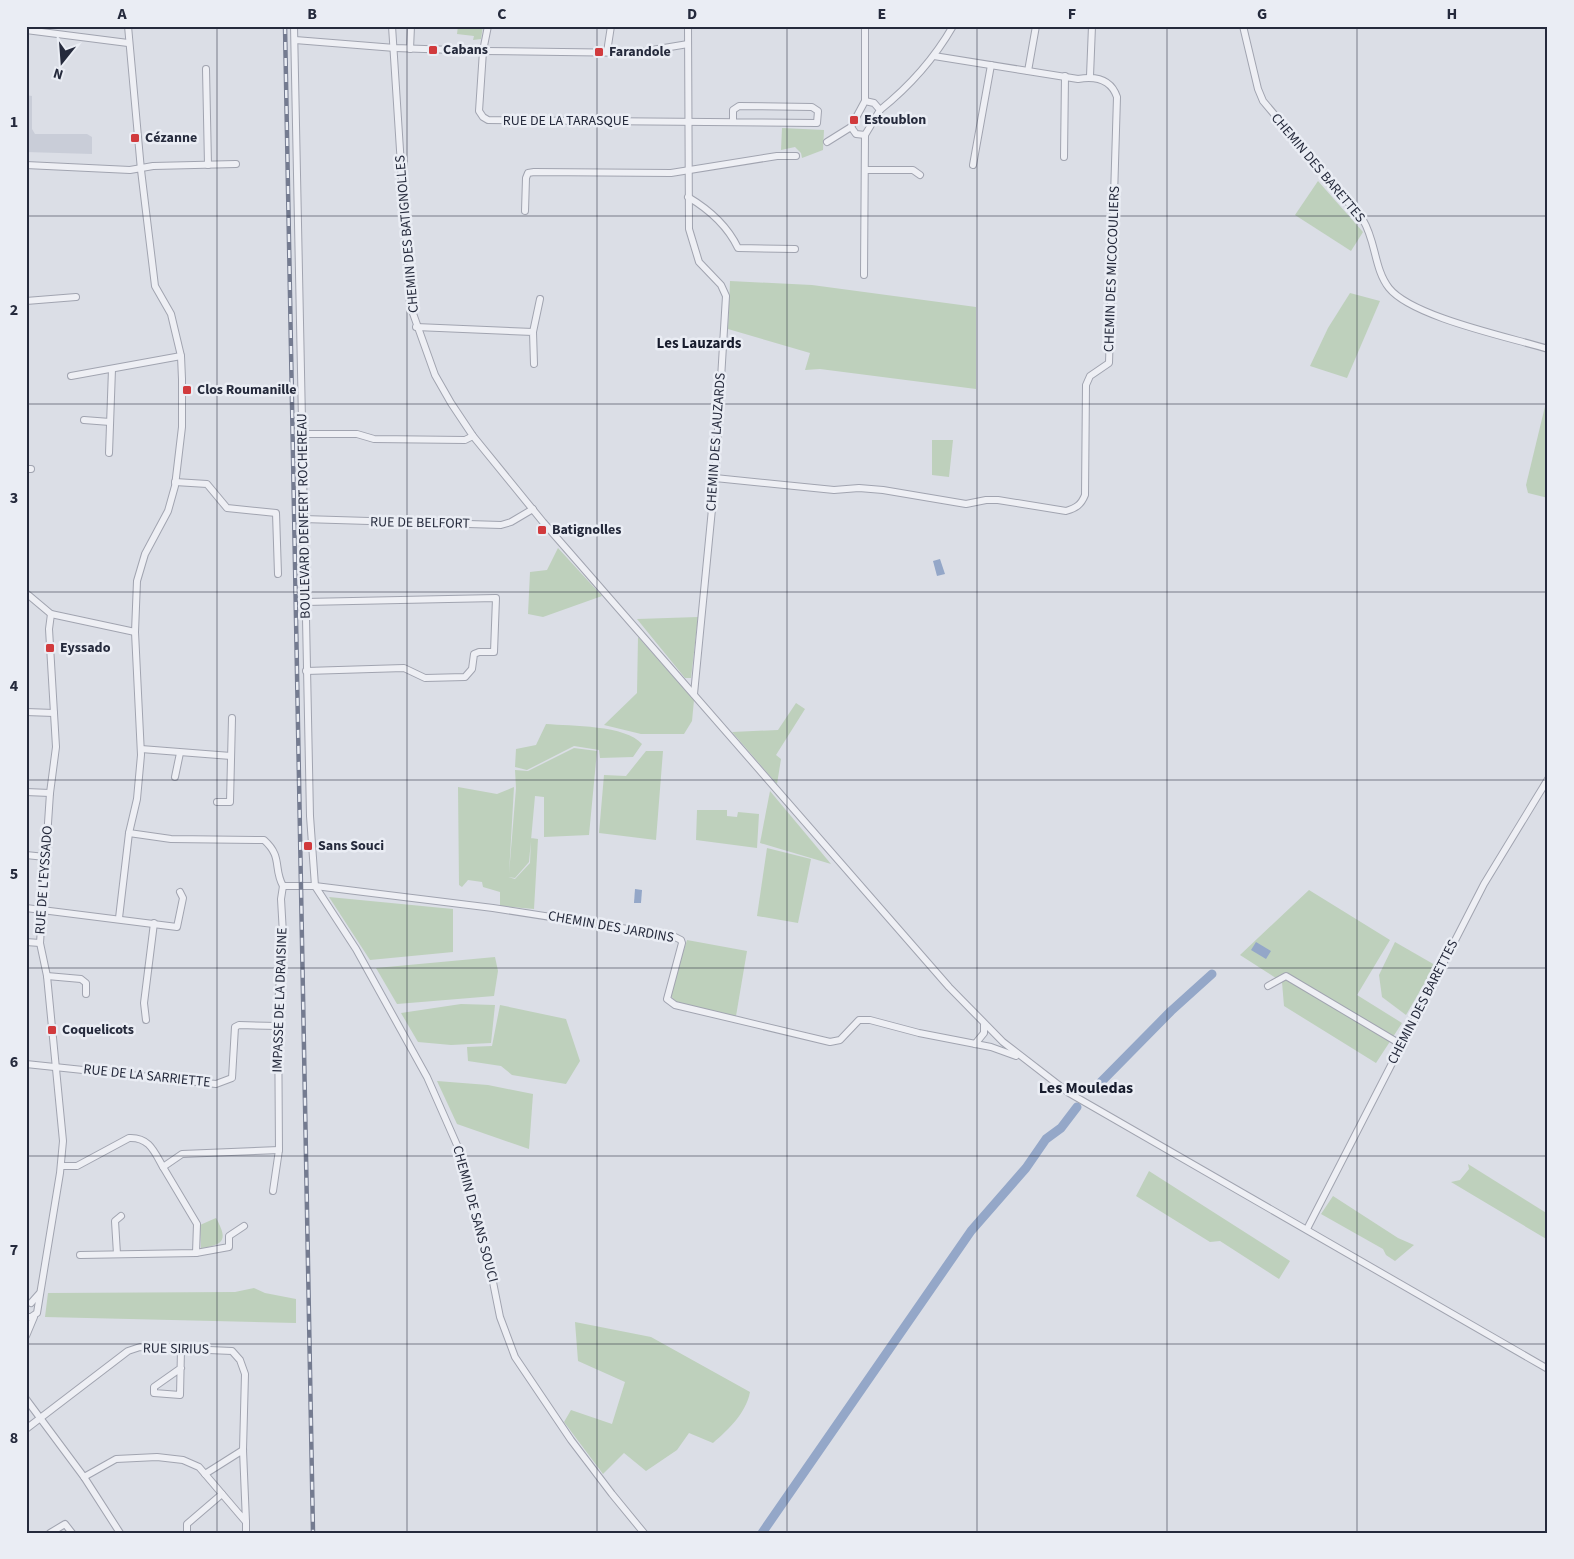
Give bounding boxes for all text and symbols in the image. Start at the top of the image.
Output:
text: A [116,3,127,25]
text: B [307,3,317,25]
text: C [497,3,507,25]
text: D [687,3,697,25]
text: E [878,3,886,25]
text: F [1068,3,1076,25]
text: G [1257,3,1267,25]
text: H [1447,3,1457,25]
north arrow [38,38,88,88]
place label: Cabans [443,40,488,60]
place label: Farandole [609,42,671,62]
marker: Cabans [427,44,439,56]
marker: Farandole [593,46,605,58]
text: N [51,63,66,84]
street label: CHEMIN DES BARETTES [1266,109,1370,227]
place label: Estoublon [864,110,926,130]
text: 1 [10,111,18,133]
street label: RUE DE LA TARASQUE [503,111,629,131]
marker: Estoublon [848,114,860,126]
place label: Cézanne [145,128,197,148]
marker: Cézanne [129,132,141,144]
street label: CHEMIN DES BATIGNOLLES [390,154,424,314]
street label: CHEMIN DES MICOCOULIERS [1099,186,1125,352]
text: 2 [10,299,18,321]
district label: Les Lauzards [657,333,742,354]
street label: CHEMIN DES LAUZARDS [701,372,731,512]
place label: Clos Roumanille [197,380,297,400]
marker: Clos Roumanille [181,384,193,396]
street label: BOULEVARD DENFERT ROCHEREAU [292,413,316,619]
text: 3 [10,487,18,509]
street label: RUE DE BELFORT [370,512,471,534]
place label: Batignolles [552,520,622,540]
marker: Batignolles [536,524,548,536]
place label: Eyssado [60,638,111,658]
marker: Eyssado [44,642,56,654]
text: 4 [10,675,19,697]
street label: RUE DE L'EYSSADO [30,825,58,935]
place label: Sans Souci [318,836,384,856]
marker: Sans Souci [302,840,314,852]
text: 5 [10,863,18,885]
street label: CHEMIN DES JARDINS [546,906,676,948]
street label: IMPASSE DE LA DRAISINE [267,927,293,1073]
street label: CHEMIN DES BARETTES [1383,936,1463,1068]
place label: Coquelicots [62,1020,134,1040]
marker: Coquelicots [46,1024,58,1036]
text: 6 [10,1051,18,1073]
street label: RUE DE LA SARRIETTE [82,1059,212,1093]
district label: Les Mouledas [1039,1077,1133,1099]
street label: CHEMIN DE SANS SOUCI [447,1143,503,1285]
text: 7 [10,1239,18,1261]
street label: RUE SIRIUS [143,1338,209,1360]
text: 8 [10,1427,18,1449]

